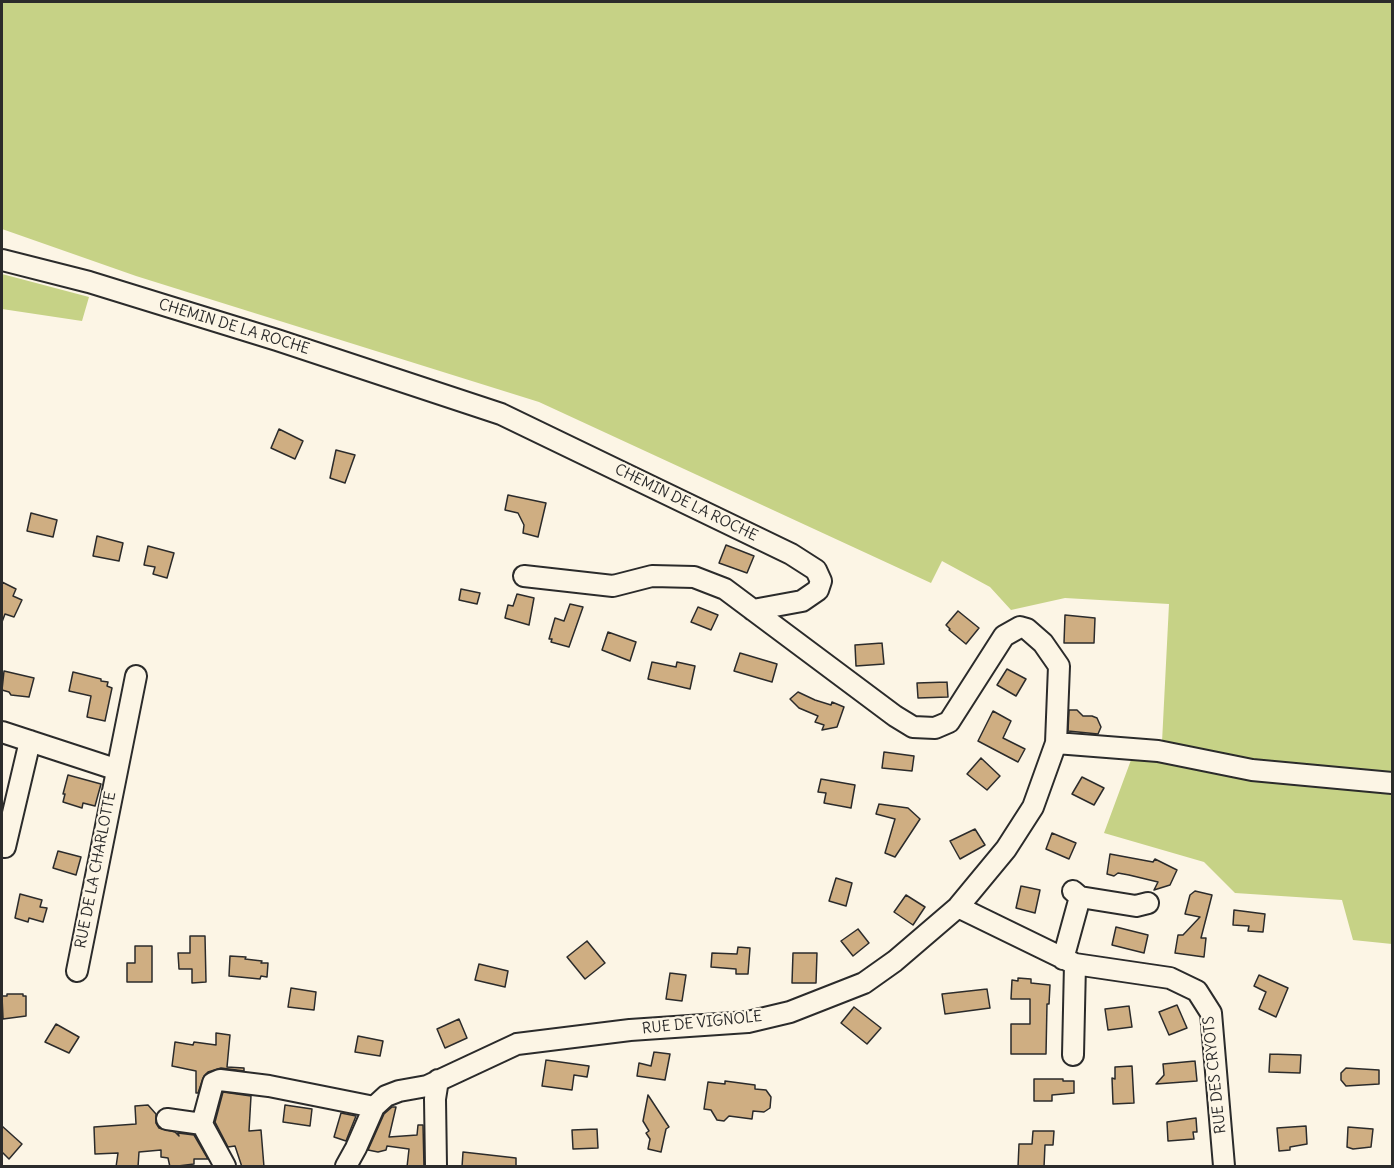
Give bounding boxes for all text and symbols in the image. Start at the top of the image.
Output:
street label: CHEMIN DE LA ROCHE [156,295,312,359]
street label: CHEMIN DE LA ROCHE [612,461,760,545]
street label: RUE DE LA CHARLOTTE [72,790,120,950]
street label: RUE DE VIGNOLE [641,1008,763,1038]
street label: RUE DES CRYOTS [1200,1015,1230,1135]

